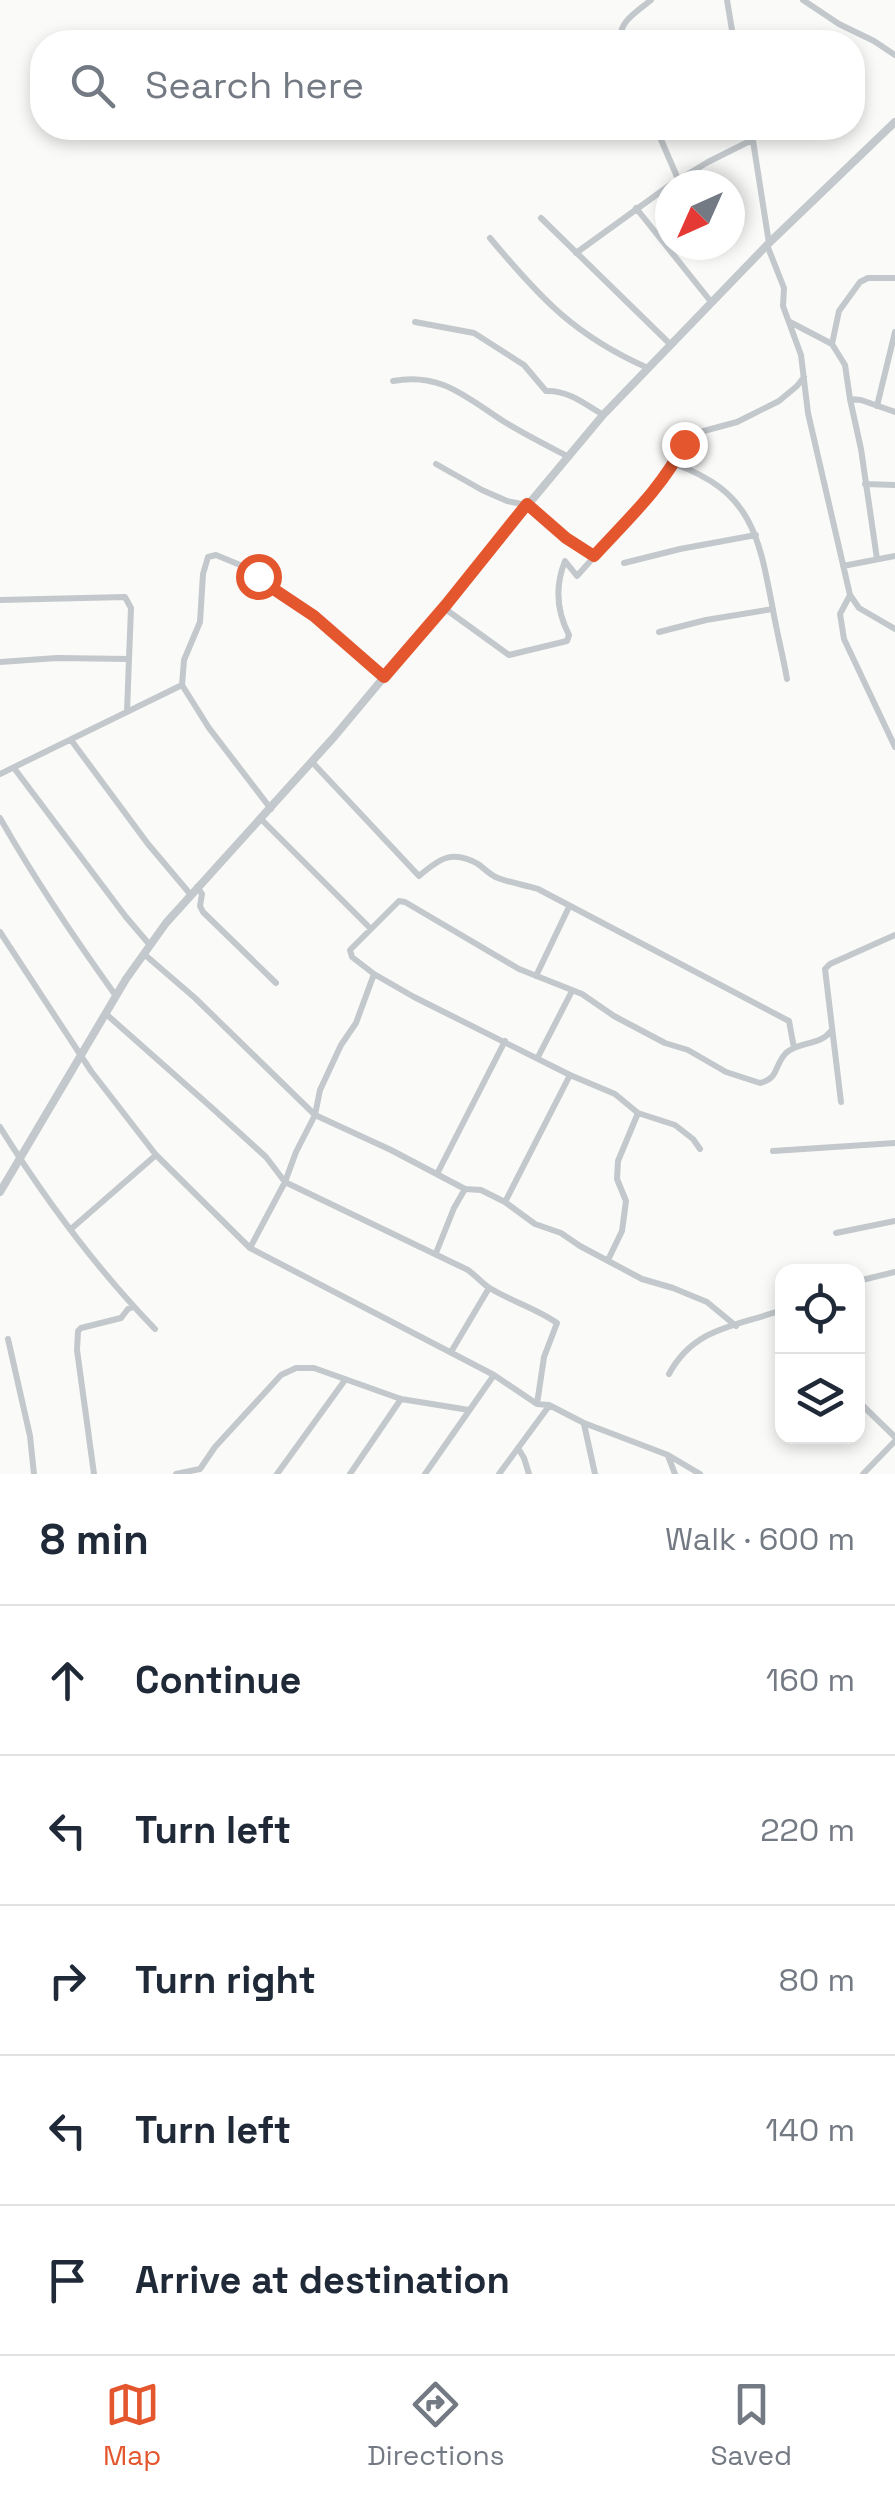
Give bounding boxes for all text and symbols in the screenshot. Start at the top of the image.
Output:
search box [30,30,865,140]
icon: search [65,58,120,113]
text: Search here [145,61,364,109]
north arrow [655,170,745,260]
route end [662,422,708,468]
route start [236,554,282,600]
map controls [775,1264,865,1444]
button: locate [775,1264,865,1354]
button: layers [775,1354,865,1444]
text: 8 min [40,1513,149,1566]
text: Walk · 600 m [665,1519,855,1559]
icon: ahead [40,1653,95,1708]
text: Continue [135,1656,301,1704]
text: 160 m [766,1660,855,1700]
icon: left [40,1803,95,1858]
text: Turn left [135,1806,291,1854]
text: 220 m [760,1810,855,1850]
icon: right [40,1953,95,2008]
text: Turn right [135,1956,316,2004]
text: 80 m [779,1960,855,2000]
icon: left [40,2103,95,2158]
text: Turn left [135,2106,291,2154]
text: 140 m [765,2110,855,2150]
icon: arrive [40,2253,95,2308]
text: Arrive at destination [135,2256,510,2304]
tab: Map [103,2377,161,2473]
tab: Directions [367,2377,504,2473]
tab: Saved [710,2377,792,2473]

